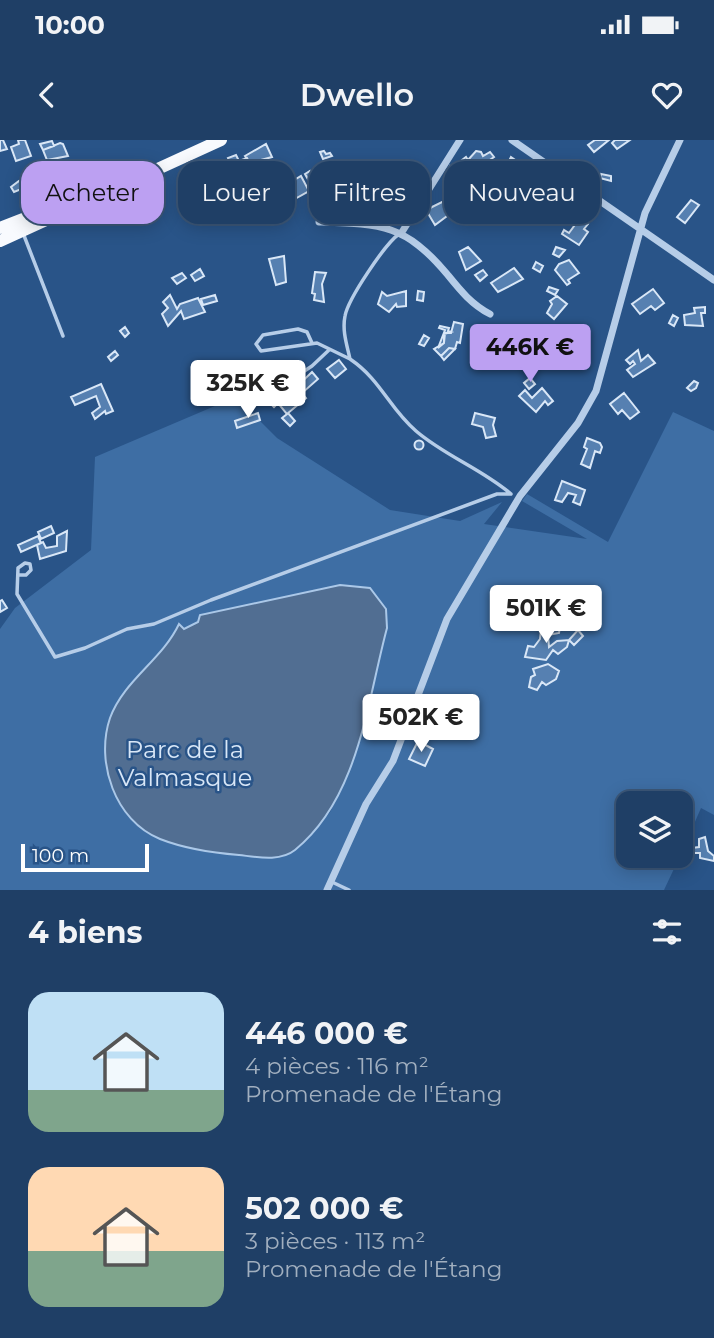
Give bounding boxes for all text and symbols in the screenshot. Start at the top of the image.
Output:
text: 10:00 [35,9,105,41]
text: Dwello [300,75,414,114]
icon: back [28,76,66,114]
icon: heart [648,76,686,114]
chip: Acheter [21,161,164,224]
chip: Louer [178,161,295,224]
chip: Filtres [309,161,430,224]
chip: Nouveau [444,161,600,224]
pin: 446K € [473,324,587,384]
text: 446K € [486,333,574,361]
pin: 325K € [191,360,305,420]
text: 325K € [207,369,289,397]
pin: 501K € [489,586,603,645]
text: 501K € [506,594,586,622]
pin: 502K € [364,694,478,754]
text: 502K € [379,703,463,731]
park label: Parc de la Valmasque [118,735,252,792]
map controls [616,791,693,868]
button: layers [616,791,693,868]
scale bar [21,841,149,873]
text: 100 m [32,844,89,867]
icon: filters [648,913,686,951]
text: 4 biens [28,914,142,951]
text: 446 000 € [245,1015,408,1052]
icon: home [84,1020,168,1104]
text: 4 pièces · 116 m² [245,1052,429,1080]
text: Promenade de l'Étang [245,1080,502,1108]
text: 502 000 € [245,1190,403,1227]
icon: home [84,1195,168,1279]
text: 3 pièces · 113 m² [245,1227,425,1255]
text: Promenade de l'Étang [245,1255,502,1283]

